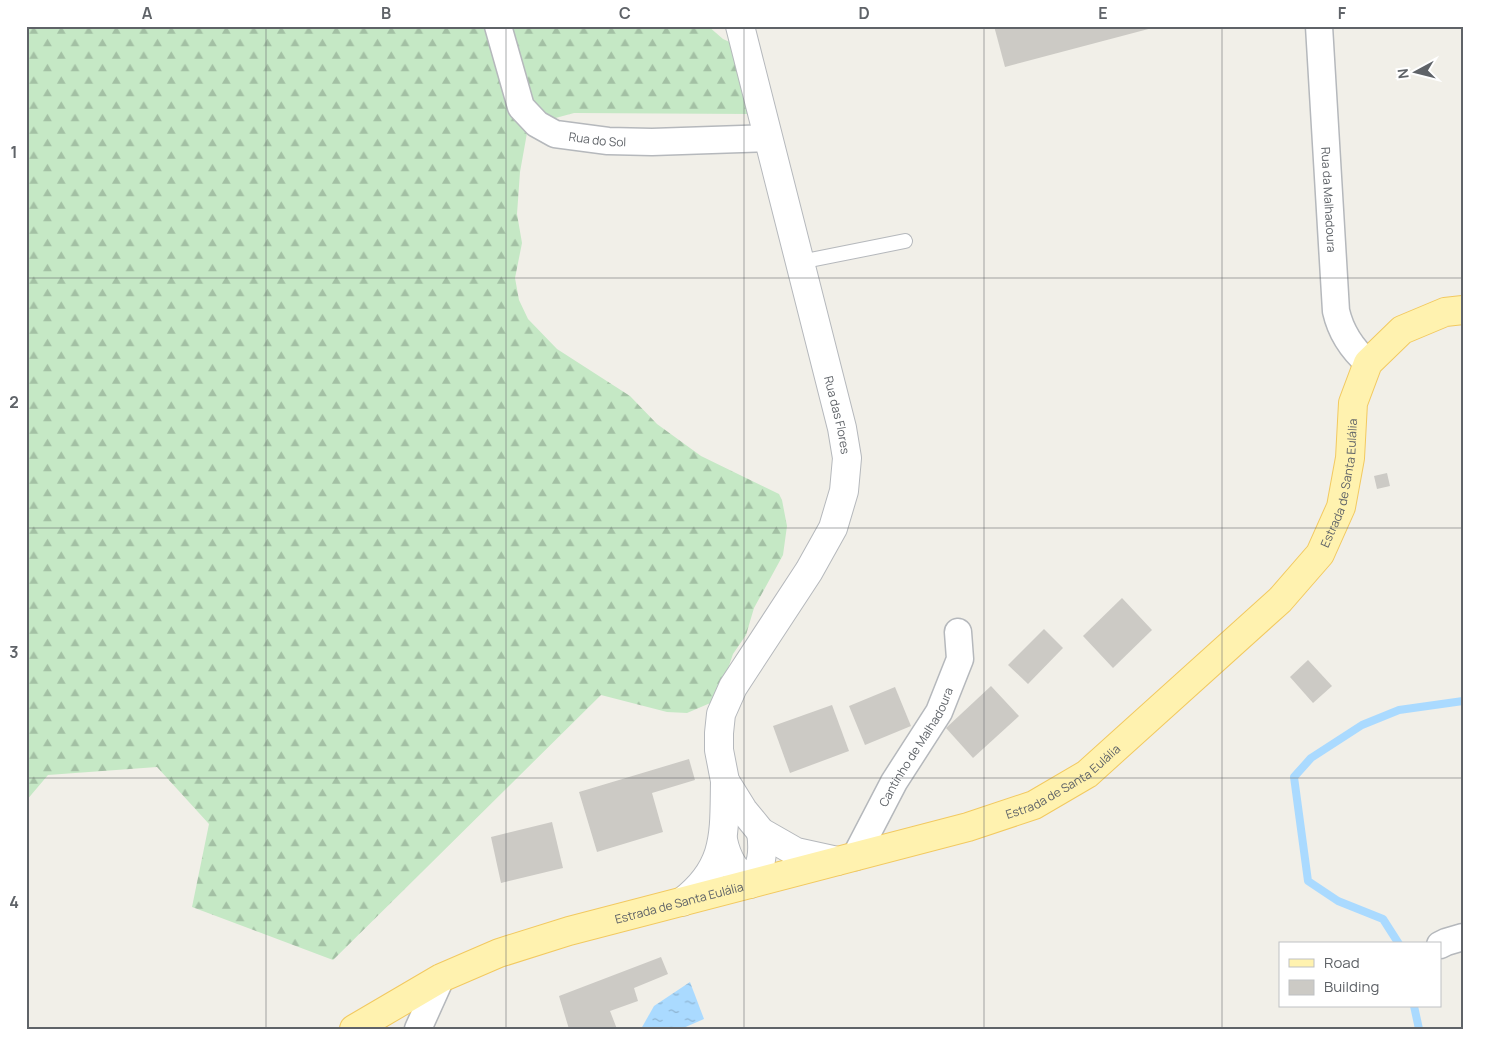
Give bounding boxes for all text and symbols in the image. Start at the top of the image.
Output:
text: A [142,2,153,24]
text: B [381,2,391,24]
text: C [619,2,631,24]
text: D [858,2,870,24]
text: E [1098,2,1108,24]
text: F [1338,2,1347,24]
north arrow [1392,48,1442,98]
text: N [1393,67,1413,80]
street label: Rua do Sol [568,127,626,150]
text: 1 [10,141,18,163]
street label: Rua da Malhadoura [1318,147,1341,253]
street label: Rua das Flores [821,374,855,455]
text: 2 [9,391,19,413]
street label: Estrada de Santa Eulália [1316,418,1361,550]
text: 3 [9,641,19,663]
street label: Cantinho de Malhadoura [874,685,957,809]
street label: Estrada de Santa Eulália [1003,740,1124,822]
street label: Estrada de Santa Eulália [613,877,745,927]
text: 4 [9,891,19,913]
legend [1279,942,1442,1008]
text: Road [1324,952,1360,973]
text: Building [1324,976,1379,997]

